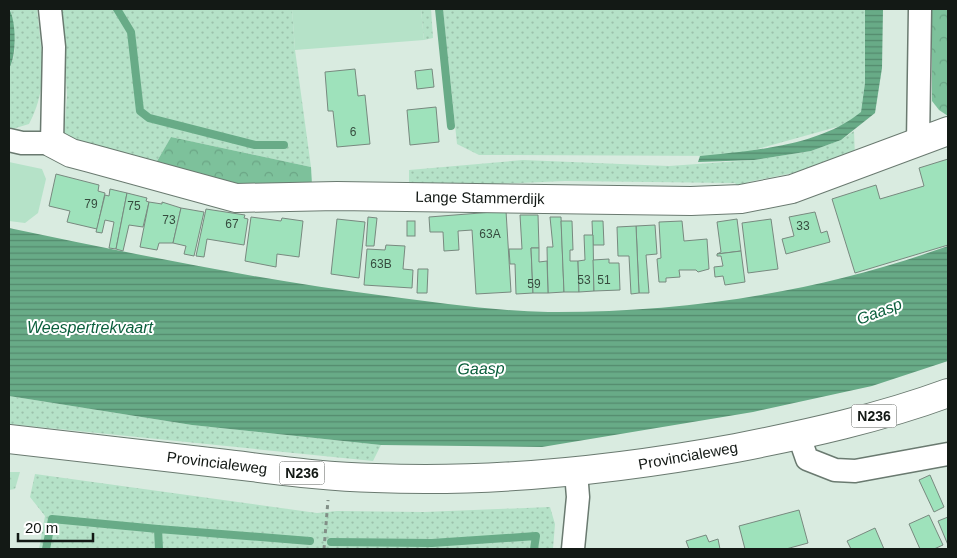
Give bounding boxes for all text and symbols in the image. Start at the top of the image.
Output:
house number: 6 [350,125,357,139]
street label: Lange Stammerdijk [415,188,545,207]
house number: 79 [84,197,98,211]
house number: 75 [127,199,141,213]
house number: 73 [162,213,176,227]
house number: 67 [225,217,239,231]
house number: 33 [796,219,810,233]
house number: 63A [479,227,501,241]
house number: 63B [370,257,392,271]
house number: 53 [577,273,591,287]
house number: 51 [597,273,611,287]
house number: 59 [527,277,541,291]
water label: Gaasp [854,295,904,328]
water label: Weespertrekvaart [27,319,154,336]
water label: Gaasp [457,360,505,377]
road number: N236 [852,404,896,428]
street label: Provincialeweg [637,438,739,473]
street label: Provincialeweg [166,448,268,477]
road number: N236 [280,462,324,484]
scale bar [18,510,92,542]
text: 20 m [25,519,58,536]

